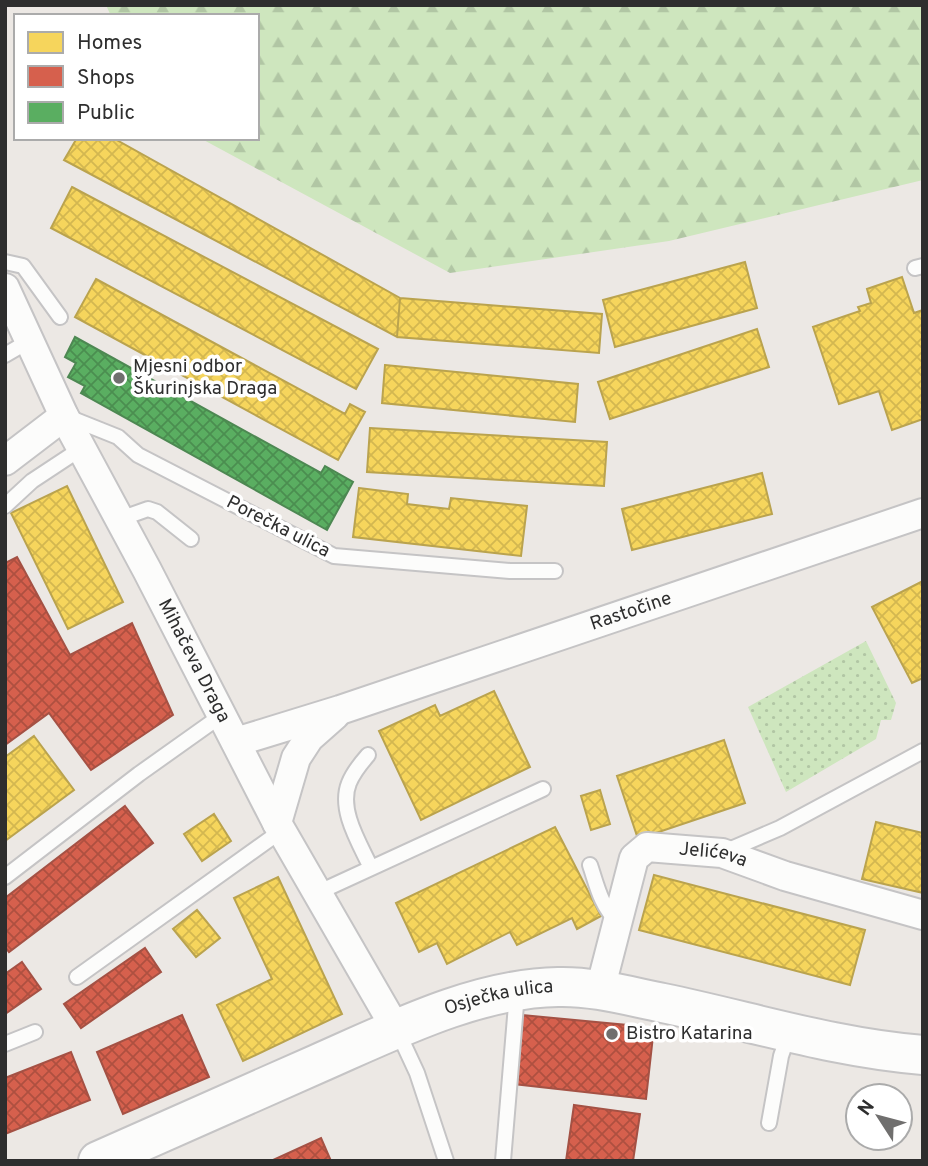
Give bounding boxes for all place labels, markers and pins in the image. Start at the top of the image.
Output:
place label: Mjesni odbor Škurinjska Draga [133,355,277,401]
marker: Mjesni odbor Škurinjska Draga [111,370,127,386]
place label: Bistro Katarina [626,1022,753,1046]
marker: Bistro Katarina [604,1026,620,1042]

